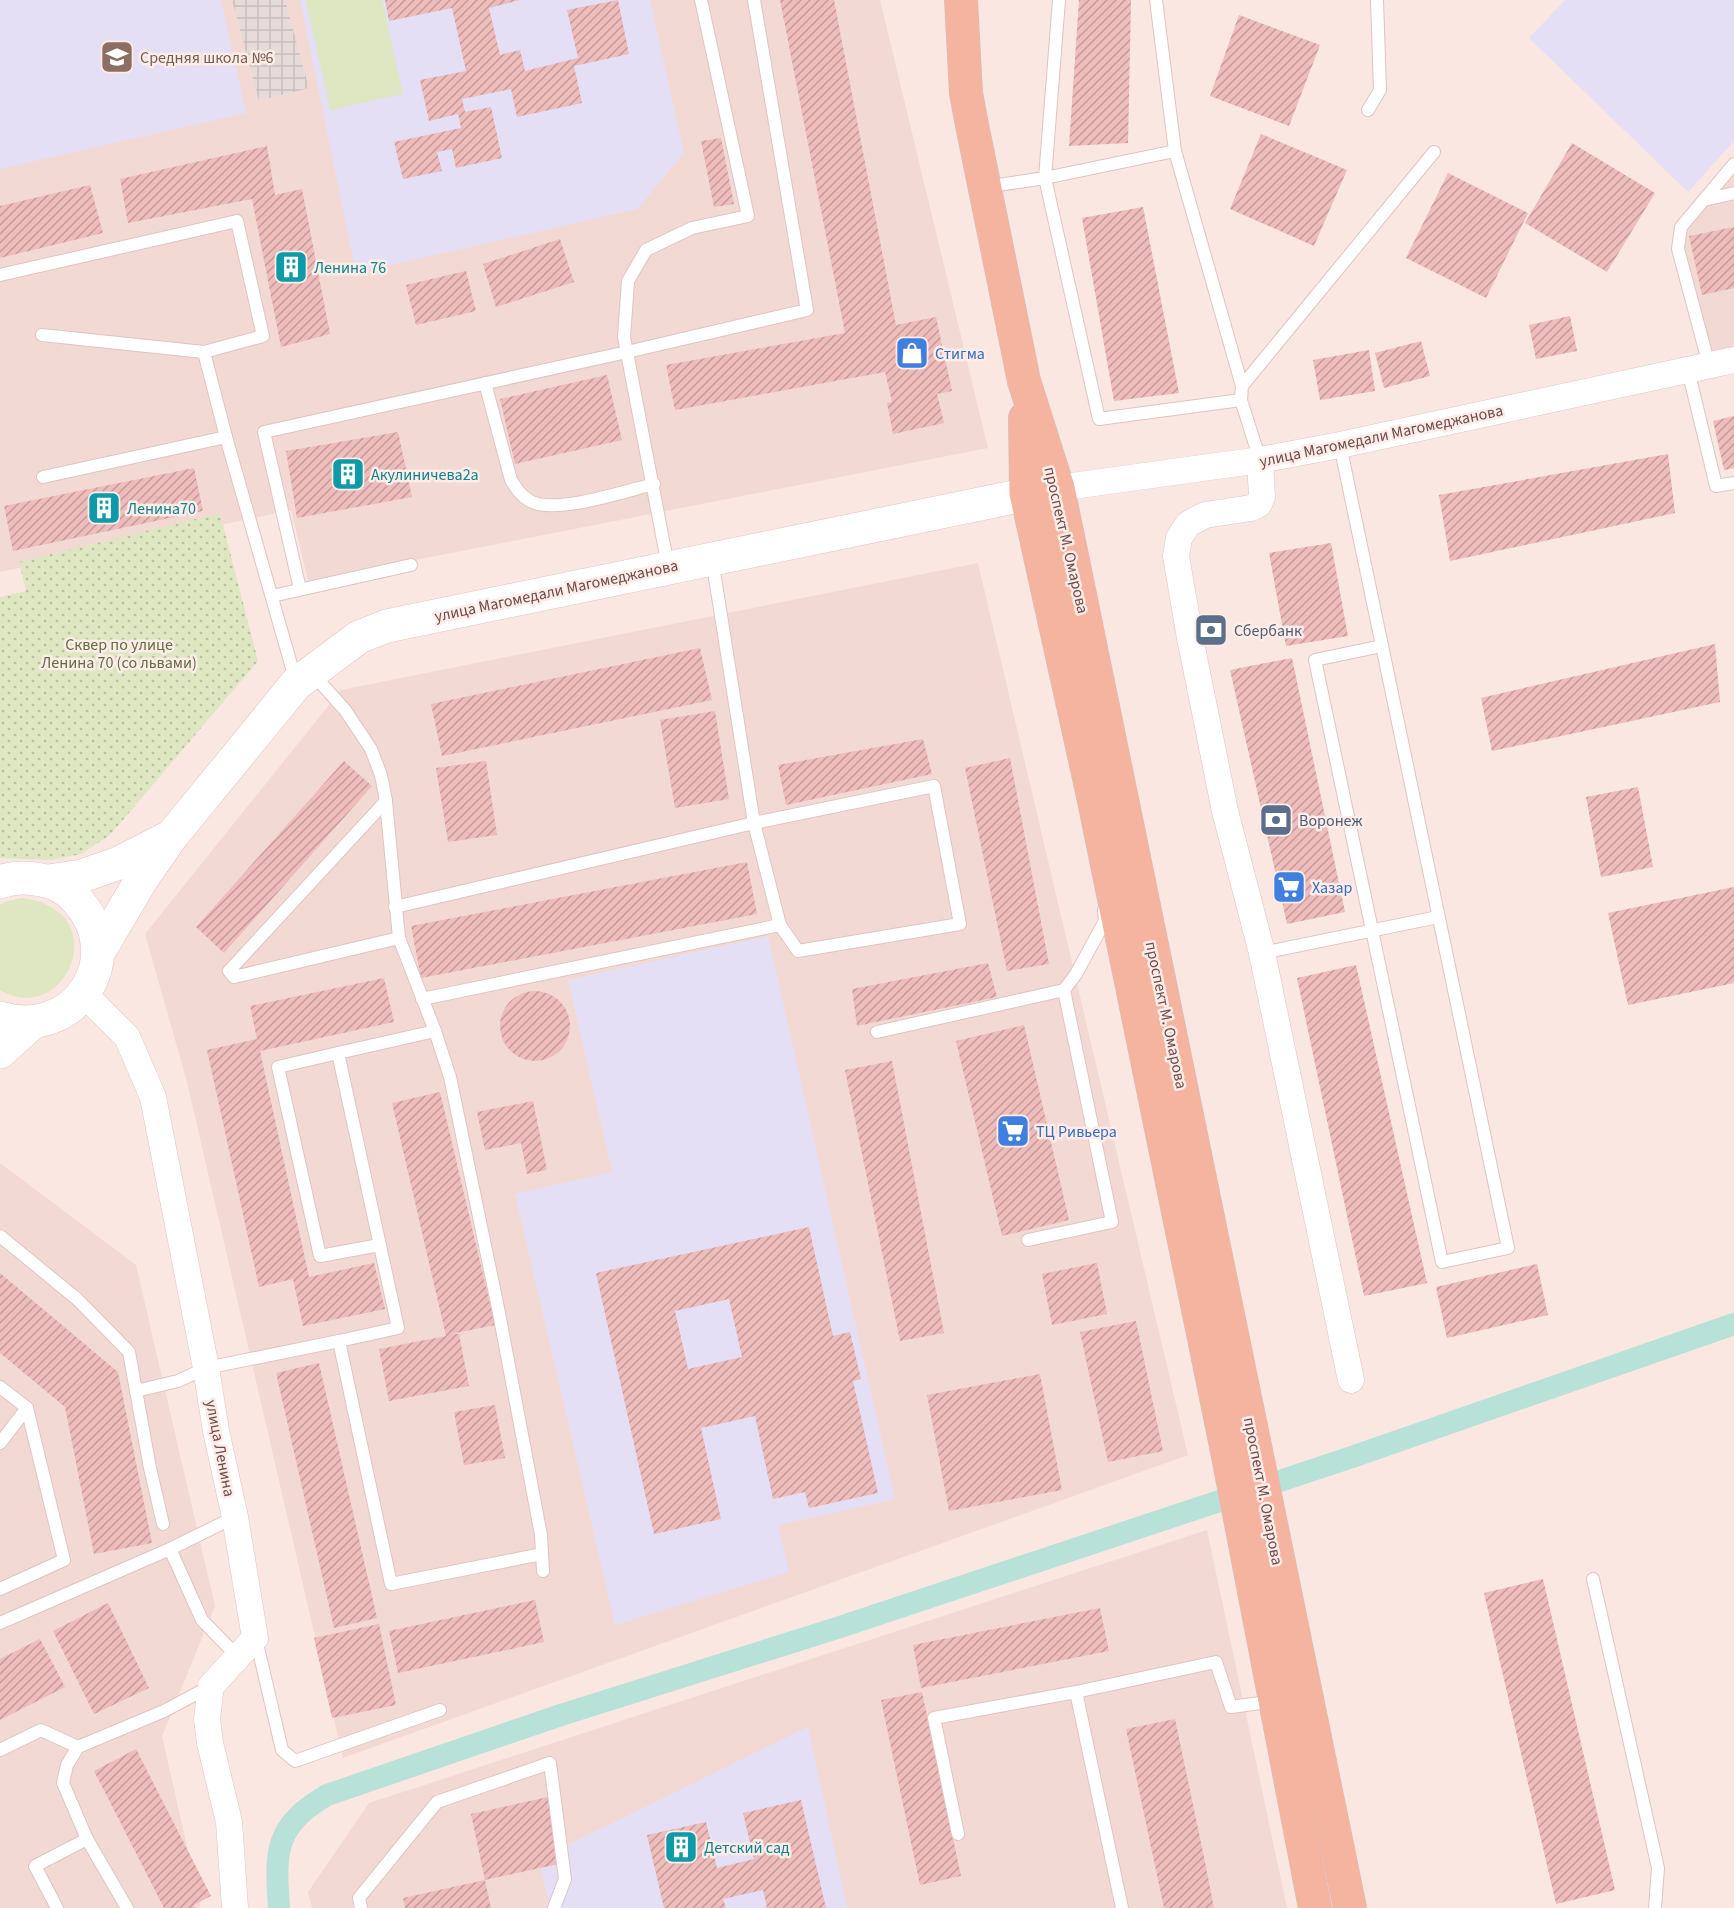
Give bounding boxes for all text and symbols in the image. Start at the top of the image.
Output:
school or university icon: Средняя школа №6 [99,39,135,75]
place label: Средняя школа №6 [140,47,273,69]
building icon: Ленина 76 [273,249,309,285]
place label: Ленина 76 [314,257,386,279]
shop icon: Стигма [894,335,930,371]
place label: Стигма [935,343,985,365]
street label: улица Магомедали Магомеджановa [1257,399,1505,473]
building icon: Акулиничева2а [330,456,366,492]
place label: Акулиничева2а [371,464,479,486]
street label: проспект М. Омарова [1038,465,1094,616]
building icon: Ленина70 [86,490,122,526]
place label: Ленина70 [127,498,196,520]
street label: улица Магомедали Магомеджанова [432,554,680,628]
bank icon: Сбербанк [1193,612,1229,648]
place label: Сбербанк [1234,620,1302,642]
park label: Сквер по улице Ленина 70 (со львами) [41,634,197,674]
bank icon: Воронеж [1258,802,1294,838]
place label: Воронеж [1299,810,1363,832]
supermarket icon: Хазар [1271,869,1307,905]
place label: Хазар [1312,877,1352,899]
street label: проспект М. Омарова [1140,940,1192,1091]
supermarket icon: ТЦ Ривьера [995,1113,1031,1149]
place label: ТЦ Ривьера [1036,1121,1117,1143]
street label: улица Ленина [200,1398,240,1499]
street label: проспект М. Омарова [1238,1415,1288,1567]
building icon: Детский сад [663,1829,699,1865]
place label: Детский сад [704,1837,790,1859]

